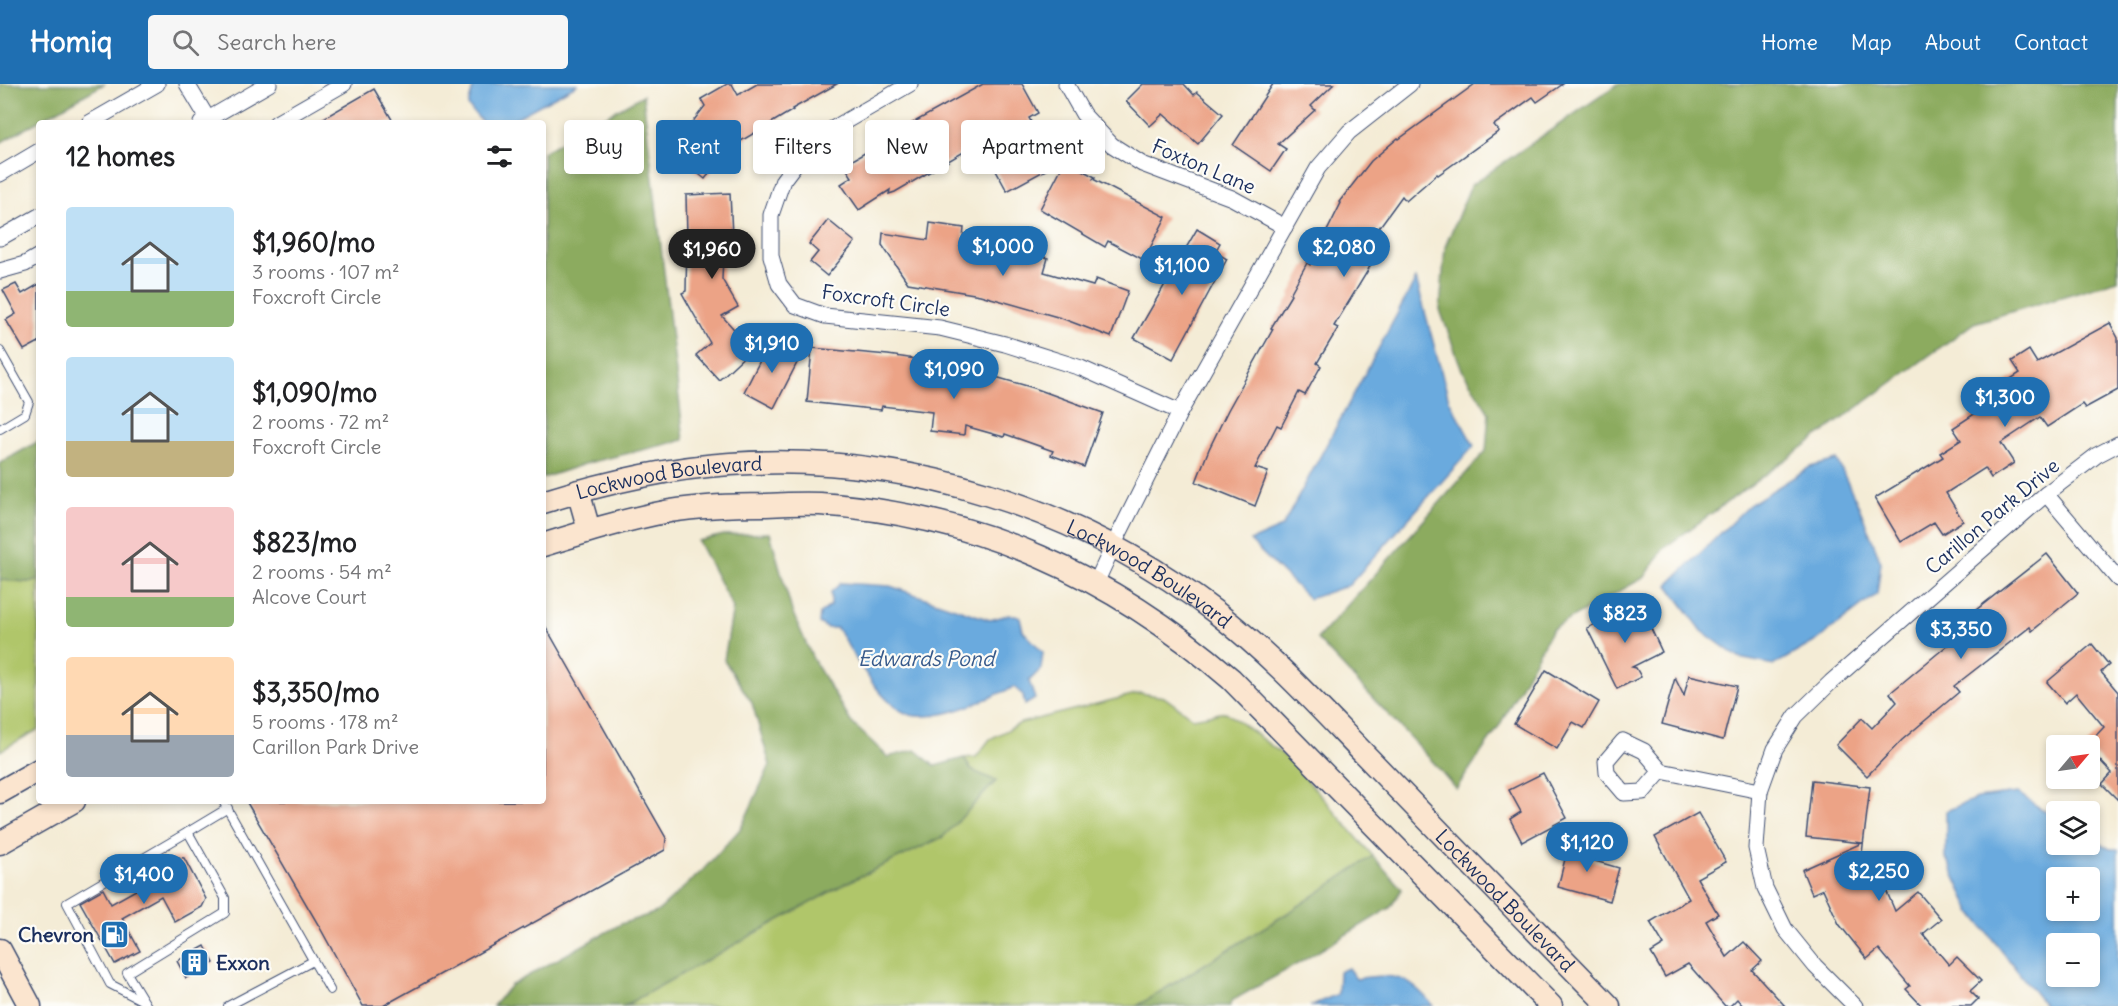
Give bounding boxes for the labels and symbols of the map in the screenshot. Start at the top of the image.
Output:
street label: Foxton Lane [1148,133,1260,199]
pin: $1,000 [954,226,1052,277]
pin: $2,080 [1295,227,1393,278]
pin: $1,960 [663,229,761,280]
pin: $1,100 [1133,245,1231,296]
street label: Foxcroft Circle [820,279,952,321]
pin: $1,910 [723,323,821,374]
pin: $1,090 [905,349,1003,400]
pin: $1,300 [1956,377,2054,428]
street label: Lockwood Boulevard [573,450,763,504]
street label: Carillon Park Drive [1920,453,2064,579]
street label: Lockwood Boulevard [1063,513,1237,633]
pin: $823 [1589,593,1661,644]
pin: $3,350 [1912,609,2010,660]
water label: Edwards Pond [858,645,997,672]
north arrow [2046,735,2100,789]
pin: $1,120 [1538,822,1636,873]
street label: Lockwood Boulevard [1431,823,1581,977]
pin: $2,250 [1830,851,1928,902]
pin: $1,400 [95,854,193,905]
fuel station icon: Chevron [99,918,131,950]
place label: Chevron [18,922,94,947]
building icon: Exxon [179,946,211,978]
place label: Exxon [216,950,270,975]

